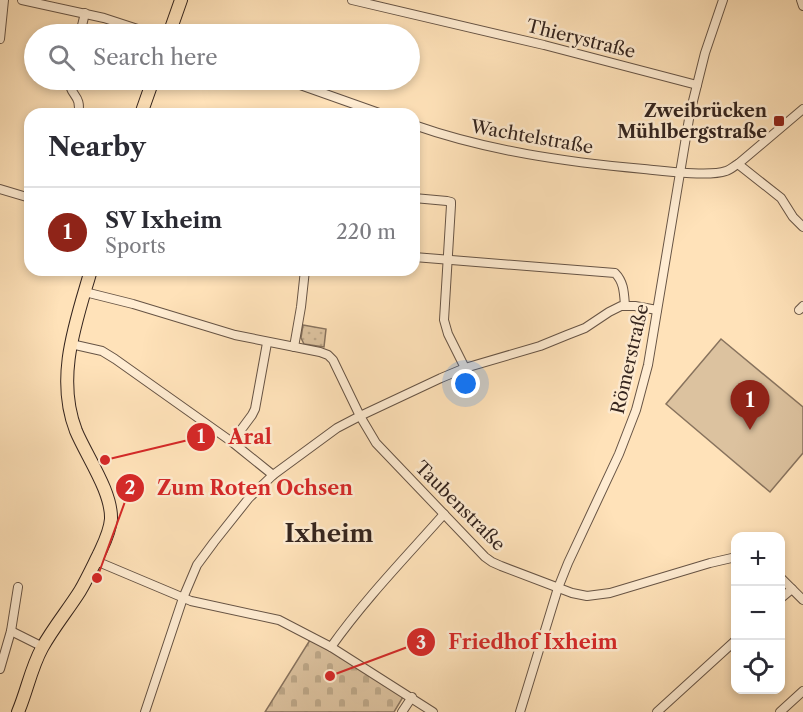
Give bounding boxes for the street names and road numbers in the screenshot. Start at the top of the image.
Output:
street label: Thierystraße [524,15,638,63]
street label: Wachtelstraße [468,115,595,159]
street label: Römerstraße [607,302,653,416]
street label: Taubenstraße [410,456,510,556]

